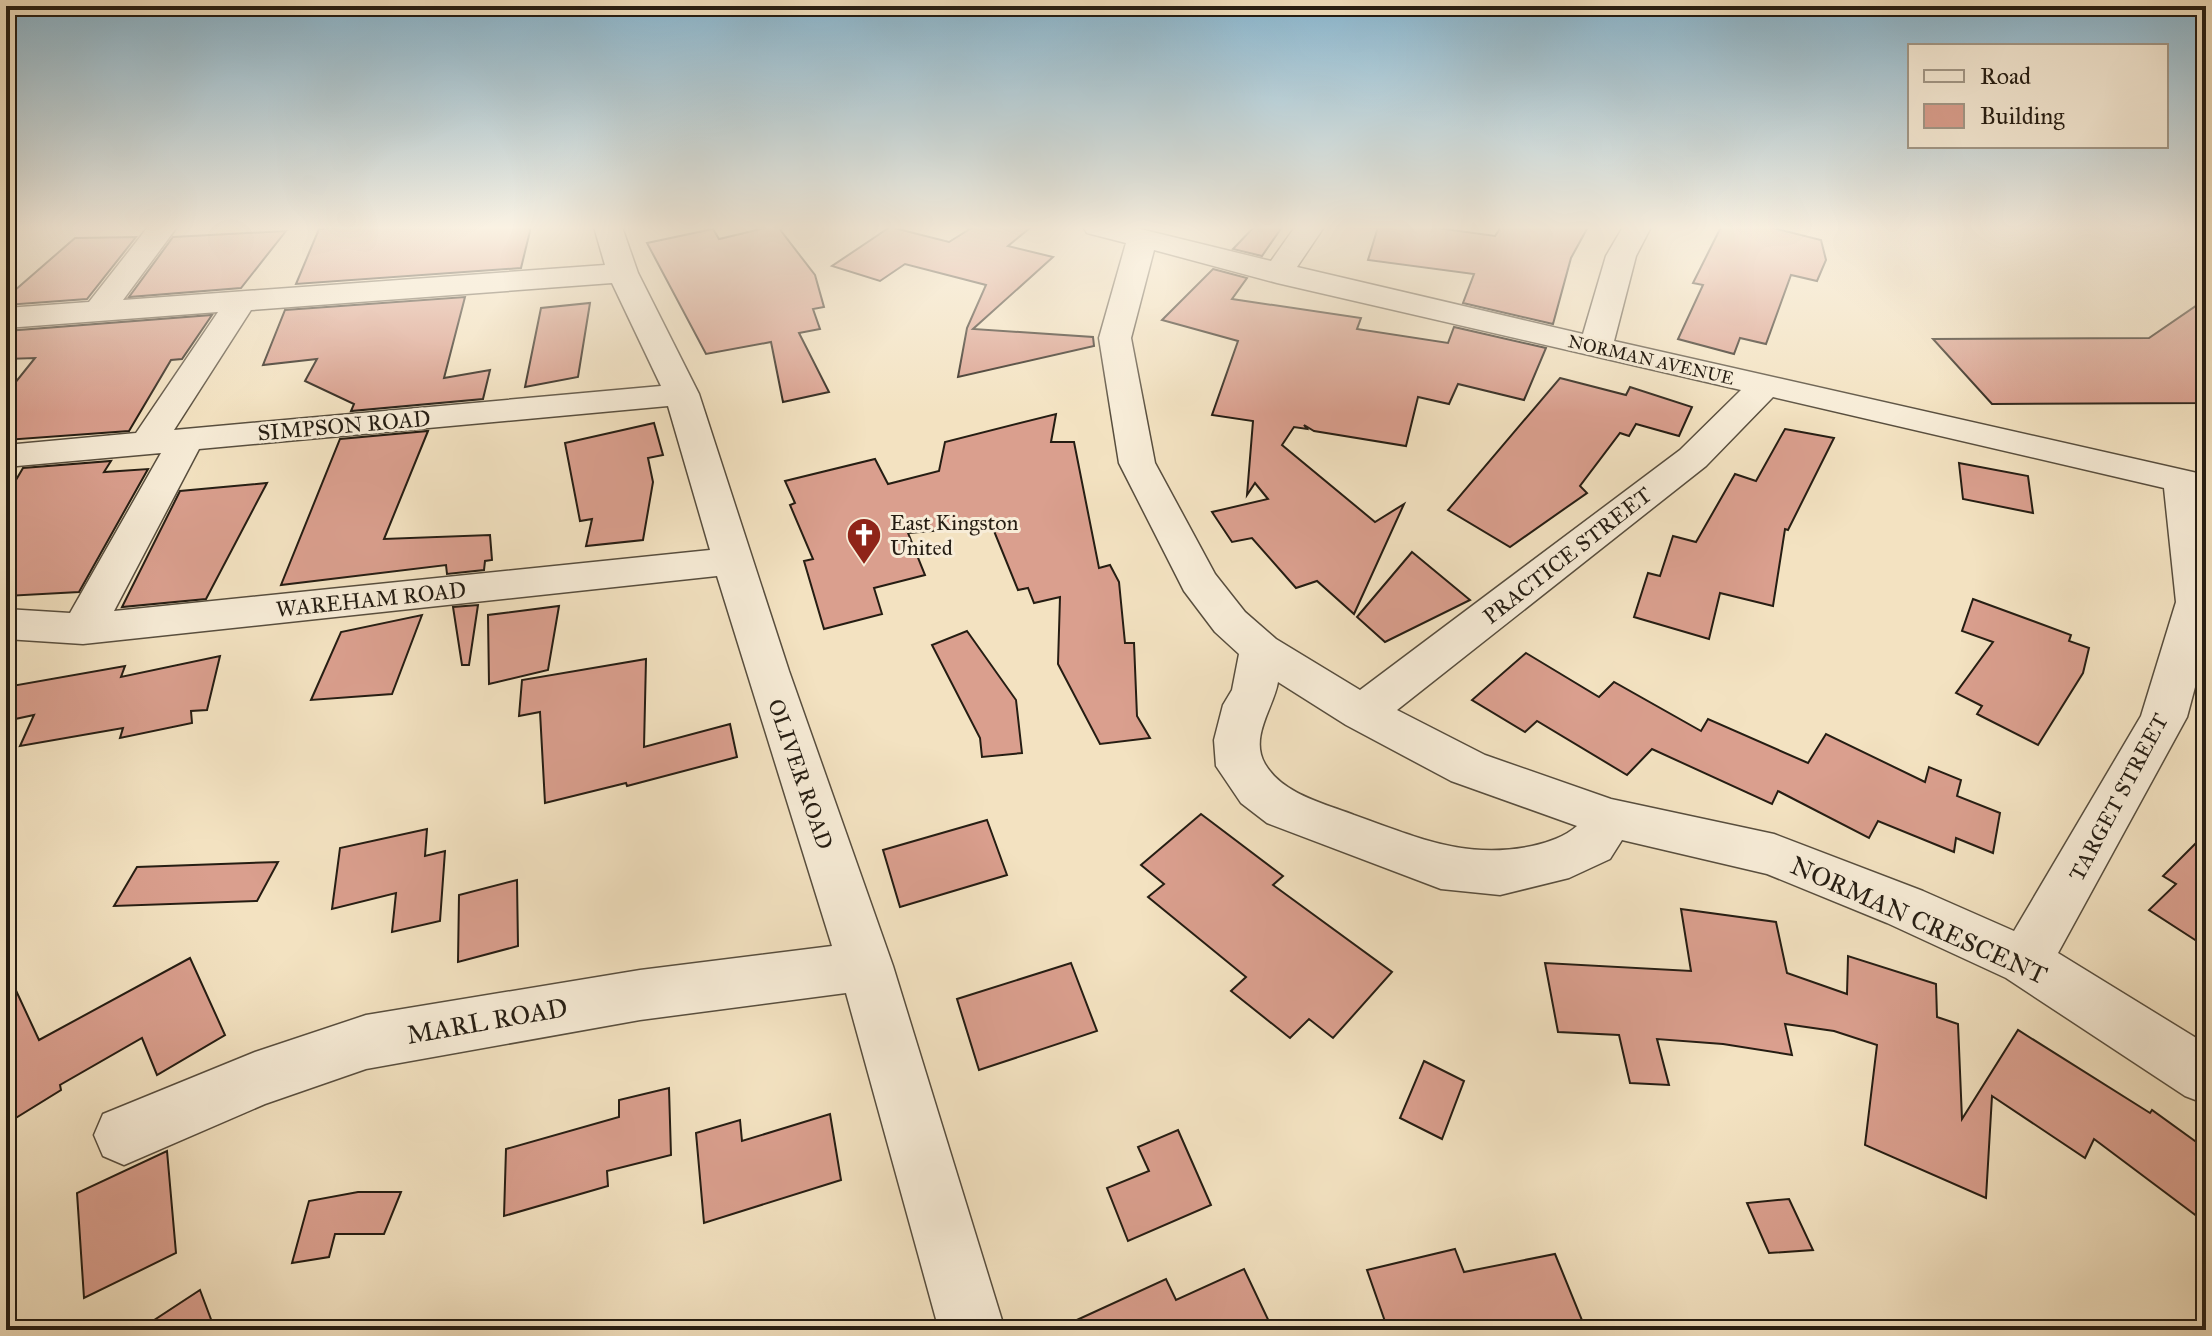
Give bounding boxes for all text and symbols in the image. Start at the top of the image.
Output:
legend [1908,44,2168,148]
text: Road [1980,61,2031,91]
text: Building [1980,101,2065,131]
street label: NORMAN AVENUE [1566,330,1736,390]
street label: SIMPSON ROAD [256,404,432,447]
street label: PRACTICE STREET [1477,481,1657,630]
place label: East Kingston United [890,509,1018,561]
church icon: East Kingston United [845,516,883,566]
street label: WAREHAM ROAD [275,576,467,623]
street label: OLIVER ROAD [762,695,839,853]
street label: TARGET STREET [2063,709,2174,886]
street label: NORMAN CRESCENT [1786,849,2052,991]
street label: MARL ROAD [404,991,570,1051]

